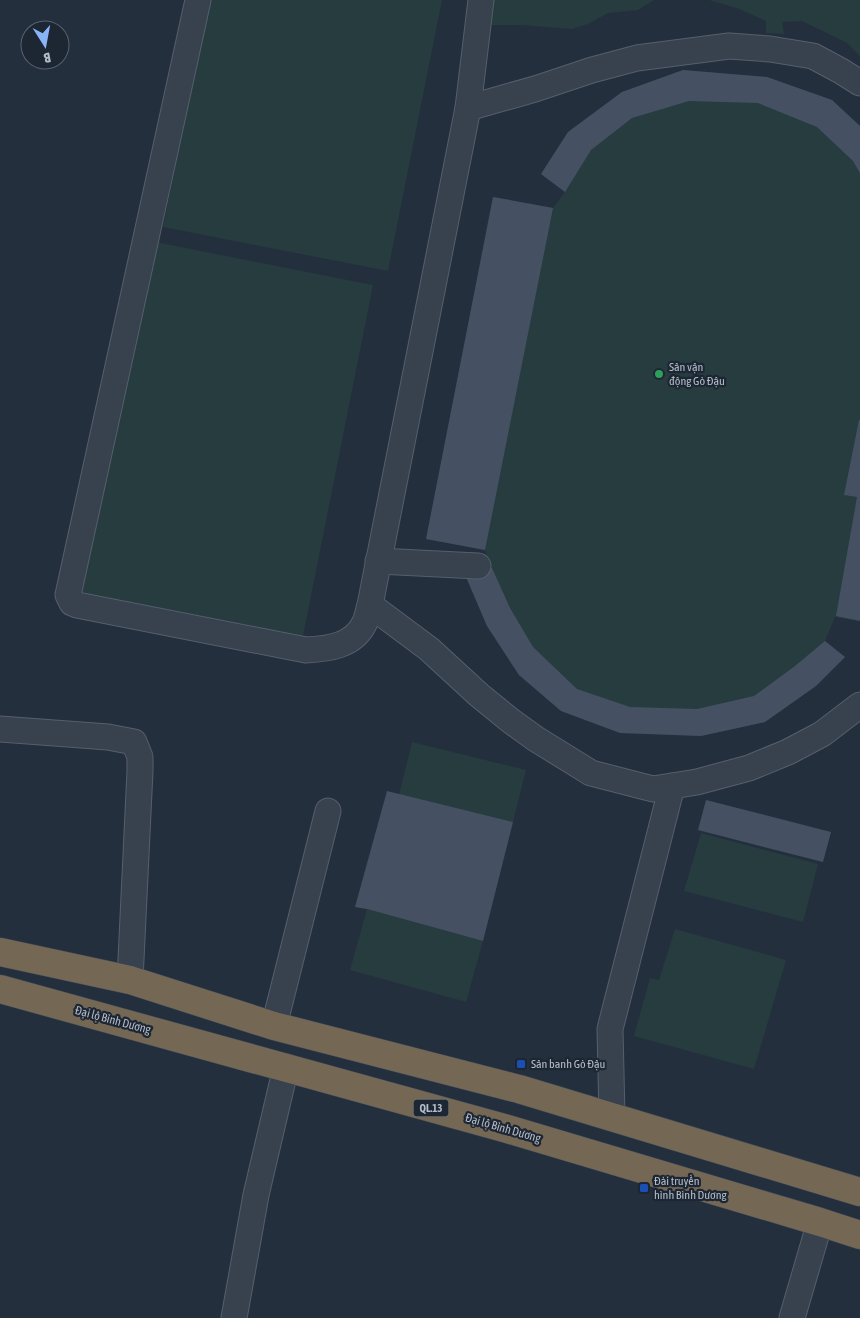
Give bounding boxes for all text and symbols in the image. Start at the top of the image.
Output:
north arrow [20,20,70,70]
text: B [42,49,52,66]
place label: Sân vận động Gò Đậu [669,360,725,388]
marker: Sân vận động Gò Đậu [653,368,665,380]
street label: Đại lộ Bình Dương [74,1003,153,1037]
place label: Sân banh Gò Đậu [531,1057,606,1071]
marker: Sân banh Gò Đậu [515,1058,527,1070]
road number: QL.13 [414,1100,448,1116]
street label: Đại lộ Bình Dương [464,1111,543,1146]
place label: Đài truyền hình Bình Dương [654,1174,728,1202]
marker: Đài truyền hình Bình Dương [638,1182,650,1194]

